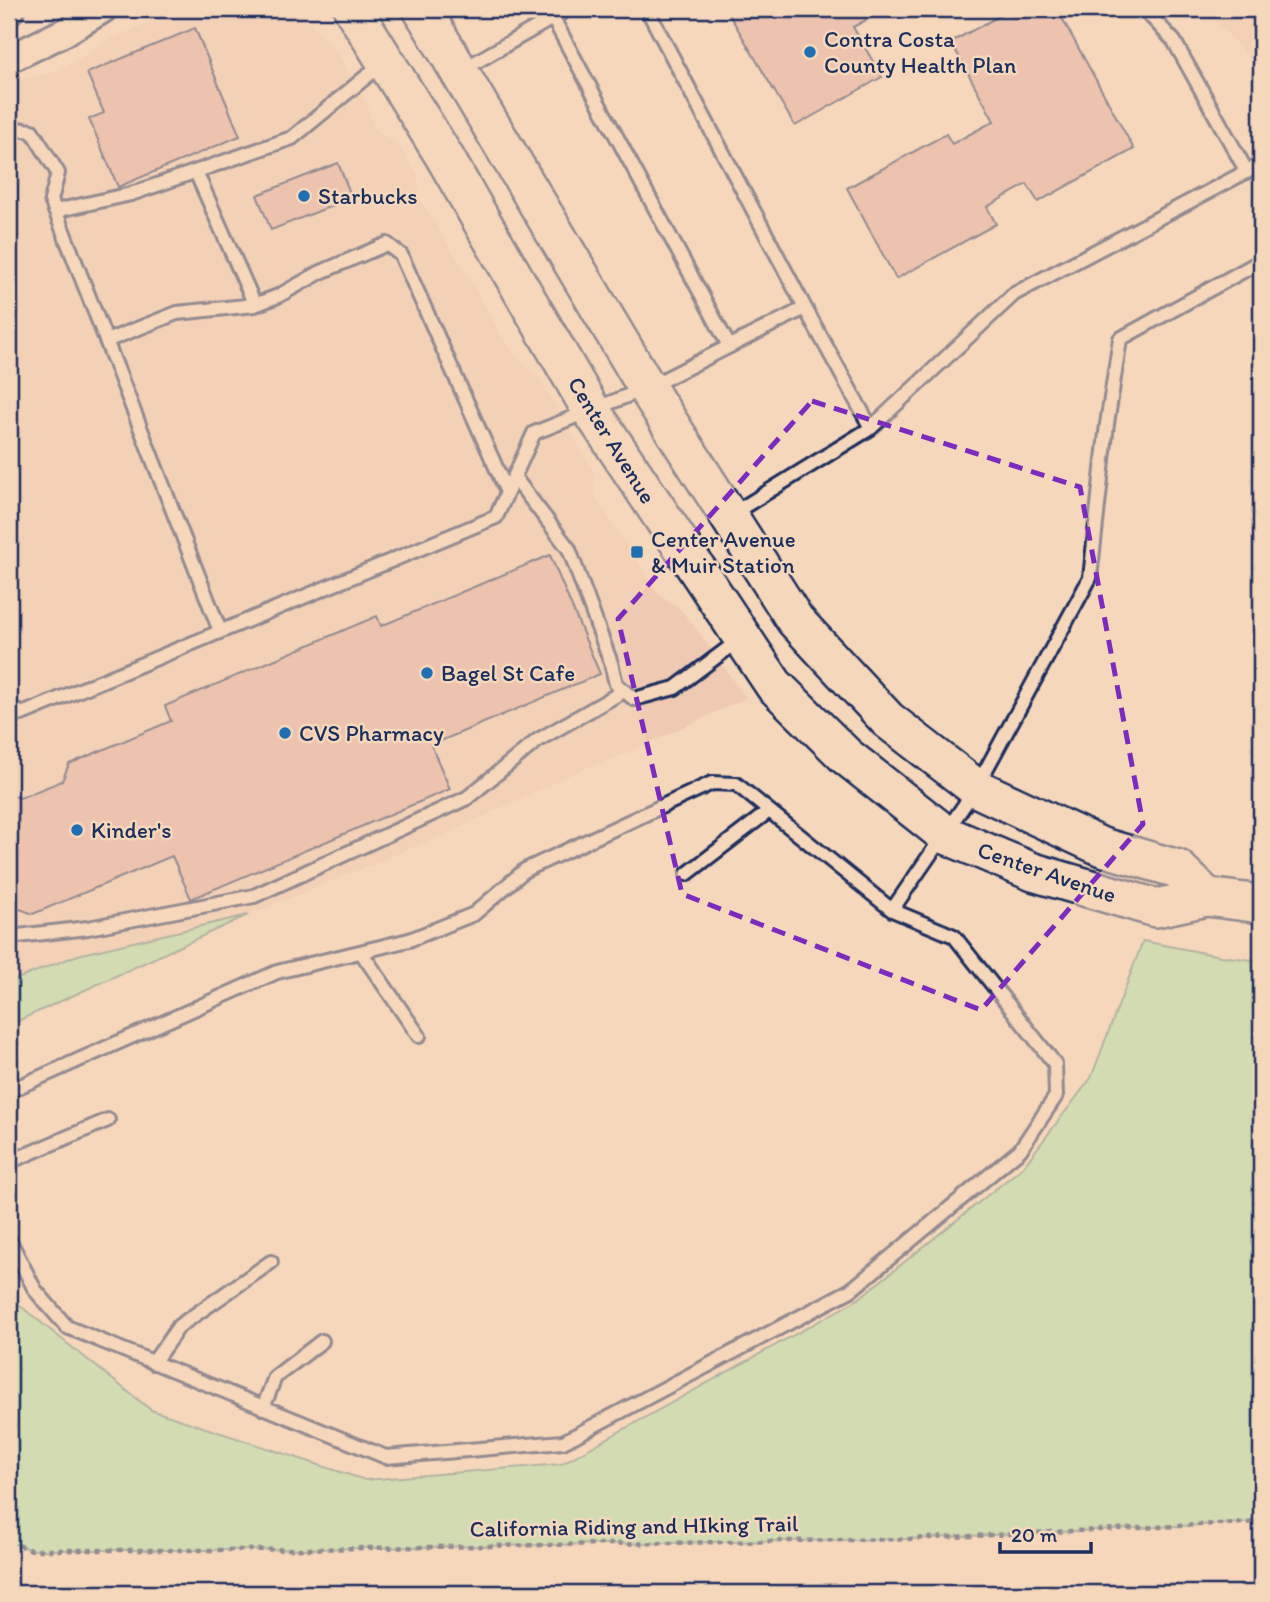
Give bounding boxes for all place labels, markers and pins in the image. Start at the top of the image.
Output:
place label: Contra Costa County Health Plan [824,25,1016,79]
marker: Contra Costa County Health Plan [802,44,818,60]
place label: Starbucks [318,182,418,210]
marker: Starbucks [296,188,312,204]
place label: Center Avenue & Muir Station [651,525,796,579]
marker: Center Avenue & Muir Station [629,544,645,560]
place label: Bagel St Cafe [441,659,575,687]
marker: Bagel St Cafe [419,665,435,681]
place label: CVS Pharmacy [299,719,444,747]
marker: CVS Pharmacy [277,725,293,741]
place label: Kinder's [91,816,171,844]
marker: Kinder's [69,822,85,838]

